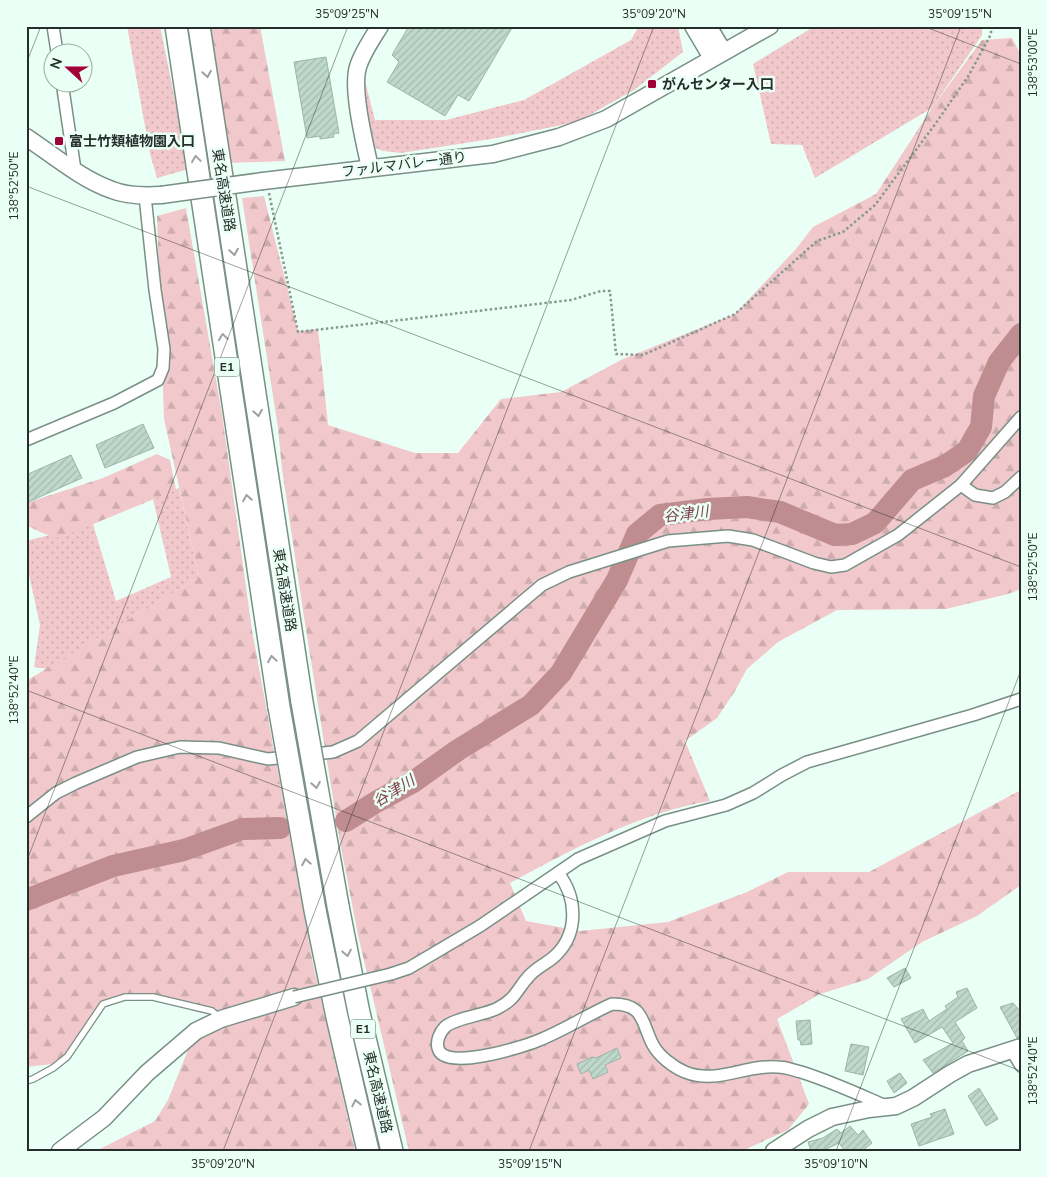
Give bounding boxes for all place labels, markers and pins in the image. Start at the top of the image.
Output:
place label: がんセンター入口 [662,75,774,94]
marker: がんセンター入口 [646,78,658,90]
place label: 富士竹類植物園入口 [69,132,195,151]
marker: 富士竹類植物園入口 [53,135,65,147]

